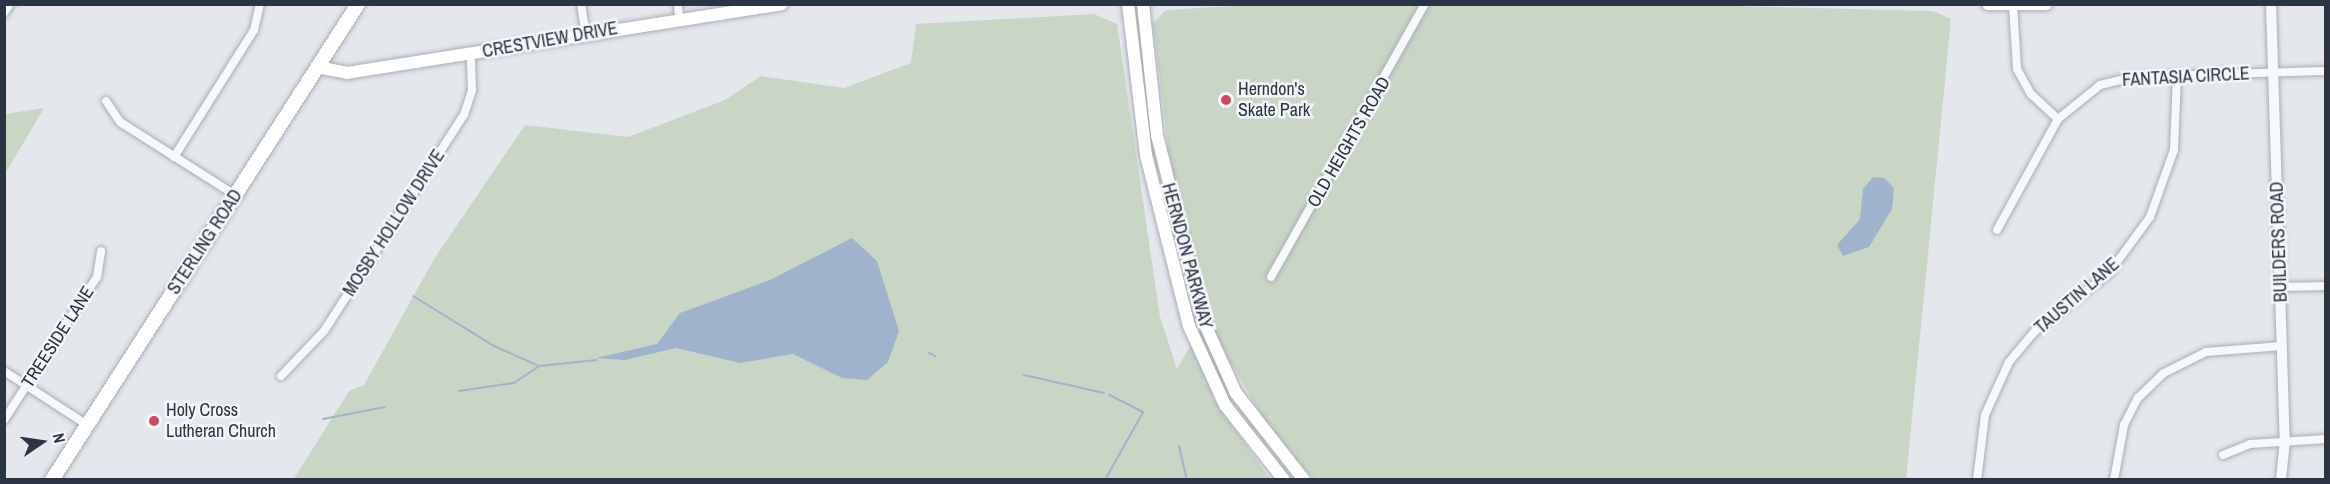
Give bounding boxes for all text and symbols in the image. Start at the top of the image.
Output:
street label: CRESTVIEW DRIVE [481,17,619,63]
street label: FANTASIA CIRCLE [2121,63,2251,91]
street label: OLD HEIGHTS ROAD [1303,73,1395,211]
place label: Herndon's Skate Park [1238,79,1310,122]
marker: Herndon's Skate Park [1219,93,1233,107]
street label: MOSBY HOLLOW DRIVE [338,146,450,300]
street label: HERNDON PARKWAY [1157,181,1217,331]
street label: BUILDERS ROAD [2266,181,2292,303]
street label: STERLING ROAD [163,186,247,298]
street label: TAUSTIN LANE [2030,253,2124,339]
street label: TREESIDE LANE [17,282,99,392]
place label: Holy Cross Lutheran Church [166,400,276,442]
north arrow [12,412,72,472]
marker: Holy Cross Lutheran Church [147,414,161,428]
text: N [48,431,71,445]

